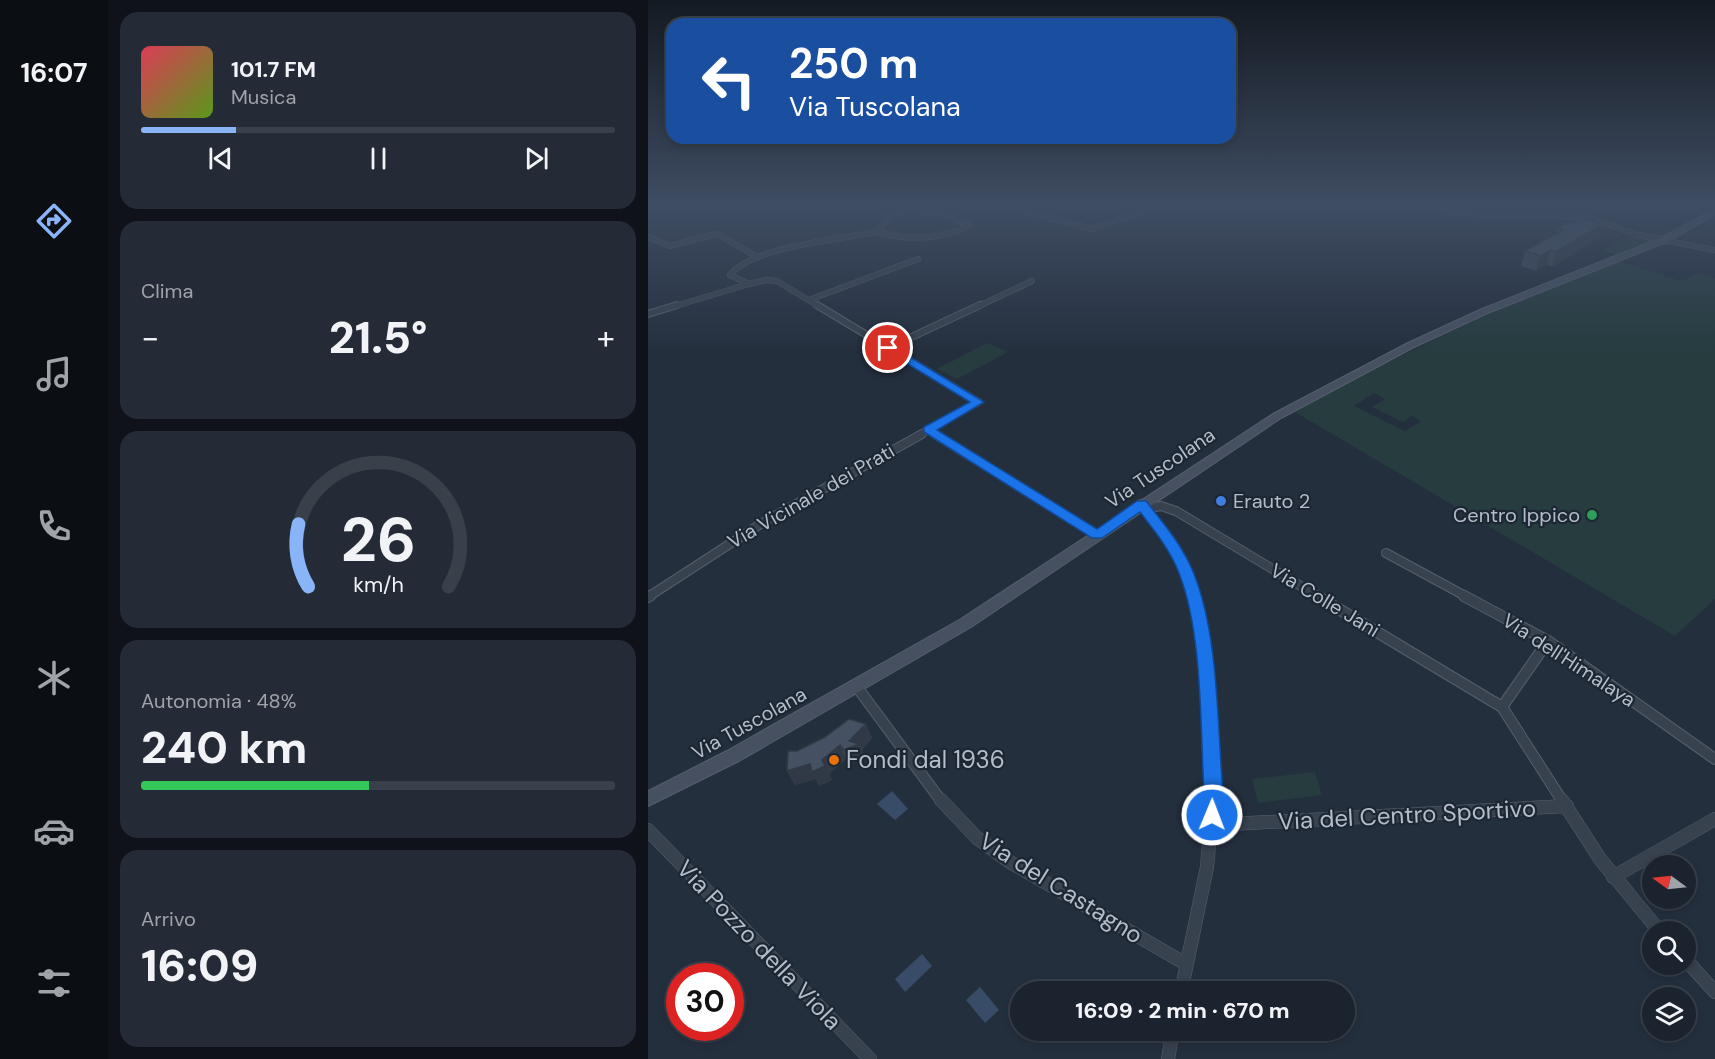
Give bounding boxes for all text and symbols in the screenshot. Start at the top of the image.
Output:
text: 250 m [789,36,918,91]
icon: left [690,42,768,120]
text: 16:07 [20,55,88,90]
text: 101.7 FM [231,55,316,84]
text: Musica [231,84,296,110]
text: Via Tuscolana [789,89,961,124]
icon: previous [204,142,237,175]
icon: pause [362,142,395,175]
icon: next [520,142,553,175]
icon: directions [33,200,75,242]
text: Clima [141,278,193,304]
text: 21.5° [329,308,427,367]
text: − [141,316,159,359]
text: + [597,316,615,359]
pin [862,322,913,373]
icon: arrive [871,331,904,364]
icon: music [33,353,75,395]
street label: Via Tuscolana [1100,422,1220,514]
street label: Via Vicinale dei Prati [723,438,899,554]
place label: Erauto 2 [1233,488,1310,514]
marker: Erauto 2 [1214,494,1228,508]
text: 26 [340,499,416,580]
place label: Centro Ippico [1453,502,1580,528]
icon: phone [33,505,75,547]
marker: Centro Ippico [1585,508,1599,522]
street label: Via Colle Jani [1265,557,1385,643]
text: km/h [353,571,403,599]
street label: Via dell'Himalaya [1497,607,1641,713]
icon: climate [33,657,75,699]
street label: Via Tuscolana [687,681,811,765]
text: Autonomia · 48% [141,688,296,714]
text: 240 km [141,718,307,777]
place label: Fondi dal 1936 [846,744,1005,775]
marker: Fondi dal 1936 [827,753,841,767]
position arrow [1180,783,1244,847]
street label: Via del Centro Sportivo [1277,792,1537,837]
icon: car [33,810,75,852]
street label: Via del Castagno [974,825,1149,950]
street label: Via Pozzo della Viola [670,853,849,1036]
north arrow [1642,855,1696,909]
map controls [1642,855,1696,1041]
text: Arrivo [141,906,196,932]
button: search [1642,921,1696,975]
text: 16:09 [141,936,258,995]
icon: filters [33,962,75,1004]
speed limit sign: 30 [666,963,744,1041]
button: layers [1642,987,1696,1041]
text: 16:09 · 2 min · 670 m [1075,996,1290,1025]

